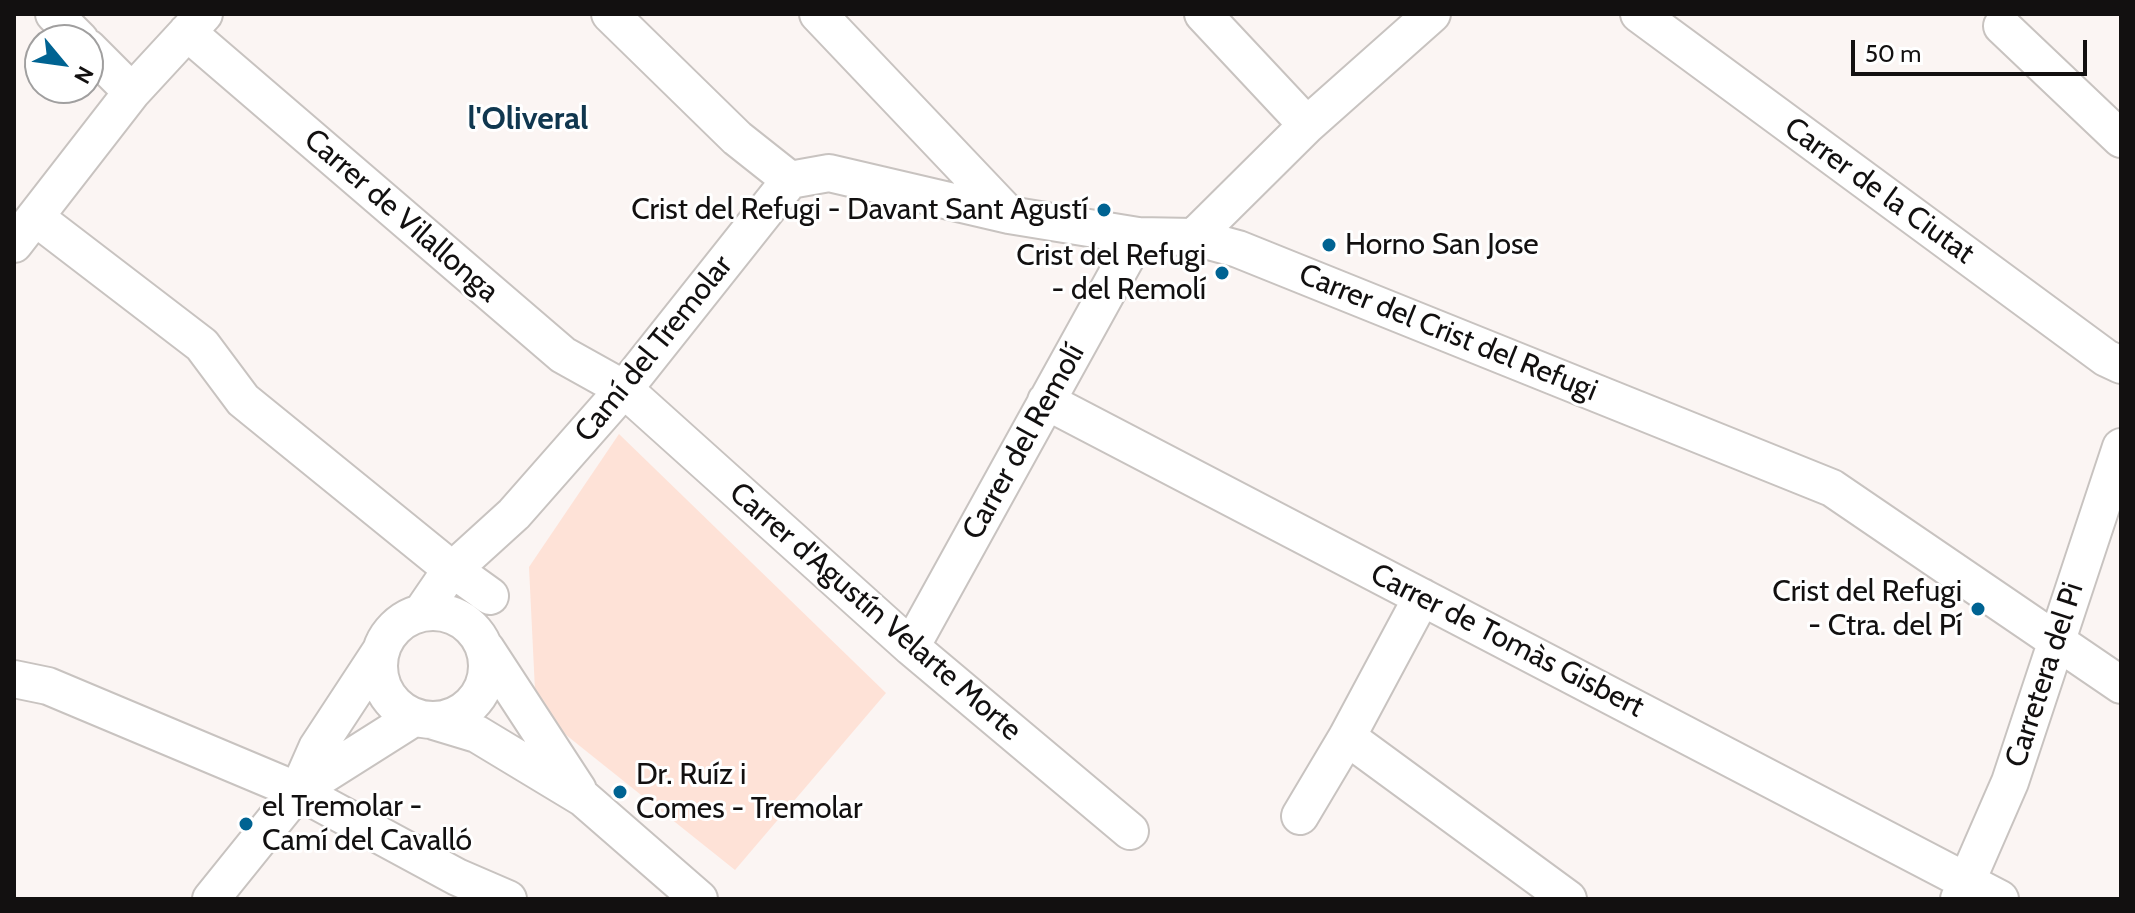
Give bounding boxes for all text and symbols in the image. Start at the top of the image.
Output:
north arrow [24,24,104,104]
scale bar [1855,24,2091,74]
text: 50 m [1865,39,1921,68]
text: N [68,62,99,88]
district label: l'Oliveral [467,101,589,139]
street label: Carrer de la Ciutat [1777,110,1981,272]
street label: Carrer de Vilallonga [296,122,506,310]
place label: Crist del Refugi - Davant Sant Agustí [631,192,1088,228]
marker: Crist del Refugi - Davant Sant Agustí [1095,201,1113,219]
place label: Horno San Jose [1345,227,1539,263]
marker: Horno San Jose [1320,236,1338,254]
place label: Crist del Refugi - del Remolí [1016,238,1206,308]
street label: Camí del Tremolar [568,248,740,450]
street label: Carrer del Crist del Refugi [1294,257,1602,409]
marker: Crist del Refugi - del Remolí [1213,264,1231,282]
street label: Carrer del Remolí [955,338,1093,546]
street label: Carrer d'Agustín Velarte Morte [722,475,1028,749]
street label: Carrer de Tomàs Gisbert [1364,556,1650,726]
place label: Crist del Refugi - Ctra. del Pí [1772,574,1962,644]
street label: Carretera del Pi [1998,578,2092,772]
marker: Crist del Refugi - Ctra. del Pí [1969,600,1987,618]
place label: Dr. Ruíz i Comes - Tremolar [636,757,862,828]
marker: Dr. Ruíz i Comes - Tremolar [611,783,629,801]
place label: el Tremolar - Camí del Cavalló [262,789,472,860]
marker: el Tremolar - Camí del Cavalló [237,815,255,833]

